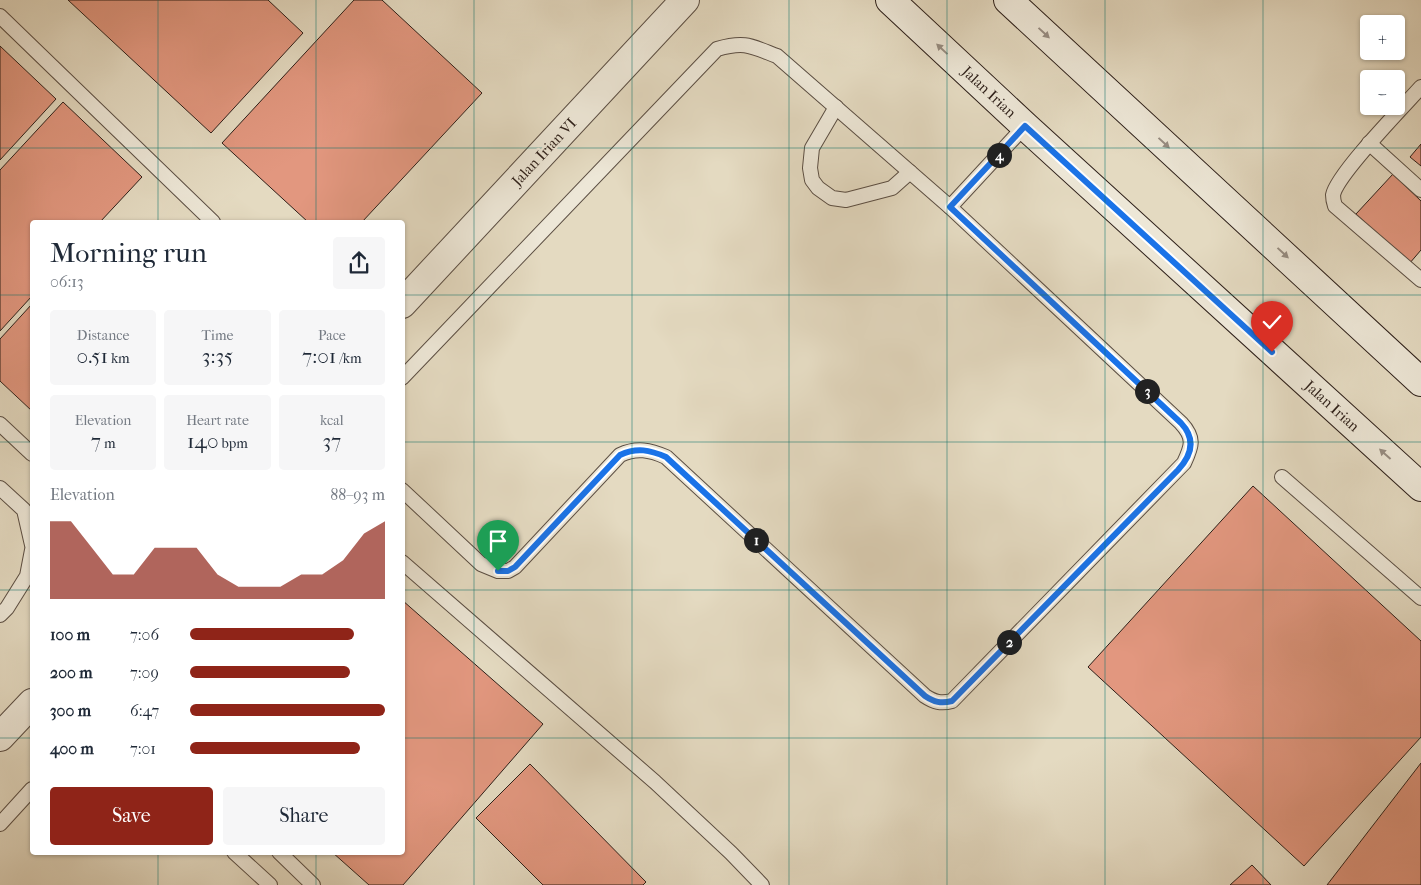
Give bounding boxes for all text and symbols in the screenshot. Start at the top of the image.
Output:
map controls [1360,15,1405,115]
button: + [1360,15,1405,60]
one-way arrow [1038,27,1050,39]
one-way arrow [937,43,949,55]
street label: Jalan Irian [957,62,1020,122]
button: − [1360,70,1405,115]
street label: Jalan Irian VI [507,114,580,190]
one-way arrow [1157,137,1169,149]
pin: 4 [986,142,1012,168]
text: 4 [995,147,1004,164]
text: Morning run [50,236,207,269]
button: share [333,237,385,289]
one-way arrow [1277,247,1289,259]
text: 06:13 [50,272,84,291]
pin [1251,301,1293,352]
icon: check [1258,308,1286,336]
text: Distance [77,327,129,344]
text: Time [202,327,233,344]
text: Pace [318,327,346,344]
text: 0.51 [77,344,108,368]
text: 3:35 [202,344,233,368]
text: 7:01 [302,344,336,368]
text: km [108,350,130,367]
text: /km [336,350,362,367]
street label: Jalan Irian [1300,376,1363,435]
pin: 3 [1134,378,1160,404]
text: 3 [1145,383,1150,400]
text: Elevation [75,412,131,429]
text: Heart rate [186,412,249,429]
text: kcal [320,412,344,429]
text: 7 [91,429,101,453]
text: 140 [187,429,218,453]
text: 37 [322,429,341,453]
text: m [101,435,116,452]
text: bpm [218,435,248,452]
one-way arrow [1379,448,1391,460]
text: Elevation [50,485,115,504]
text: 88–93 m [330,485,385,504]
pin [477,520,519,571]
icon: arrive [484,527,512,555]
pin: 1 [744,528,768,552]
text: 1 [754,532,759,549]
text: 100 m [50,625,90,644]
text: 7:06 [130,625,159,644]
pin: 2 [996,630,1022,654]
text: 2 [1006,634,1013,651]
text: 200 m [50,663,93,682]
text: 7:09 [130,663,159,682]
text: 300 m [50,701,91,720]
text: 6:47 [130,701,159,720]
text: 400 m [50,739,94,758]
text: 7:01 [130,739,156,758]
button: Save [50,787,213,845]
button: Share [223,787,385,845]

